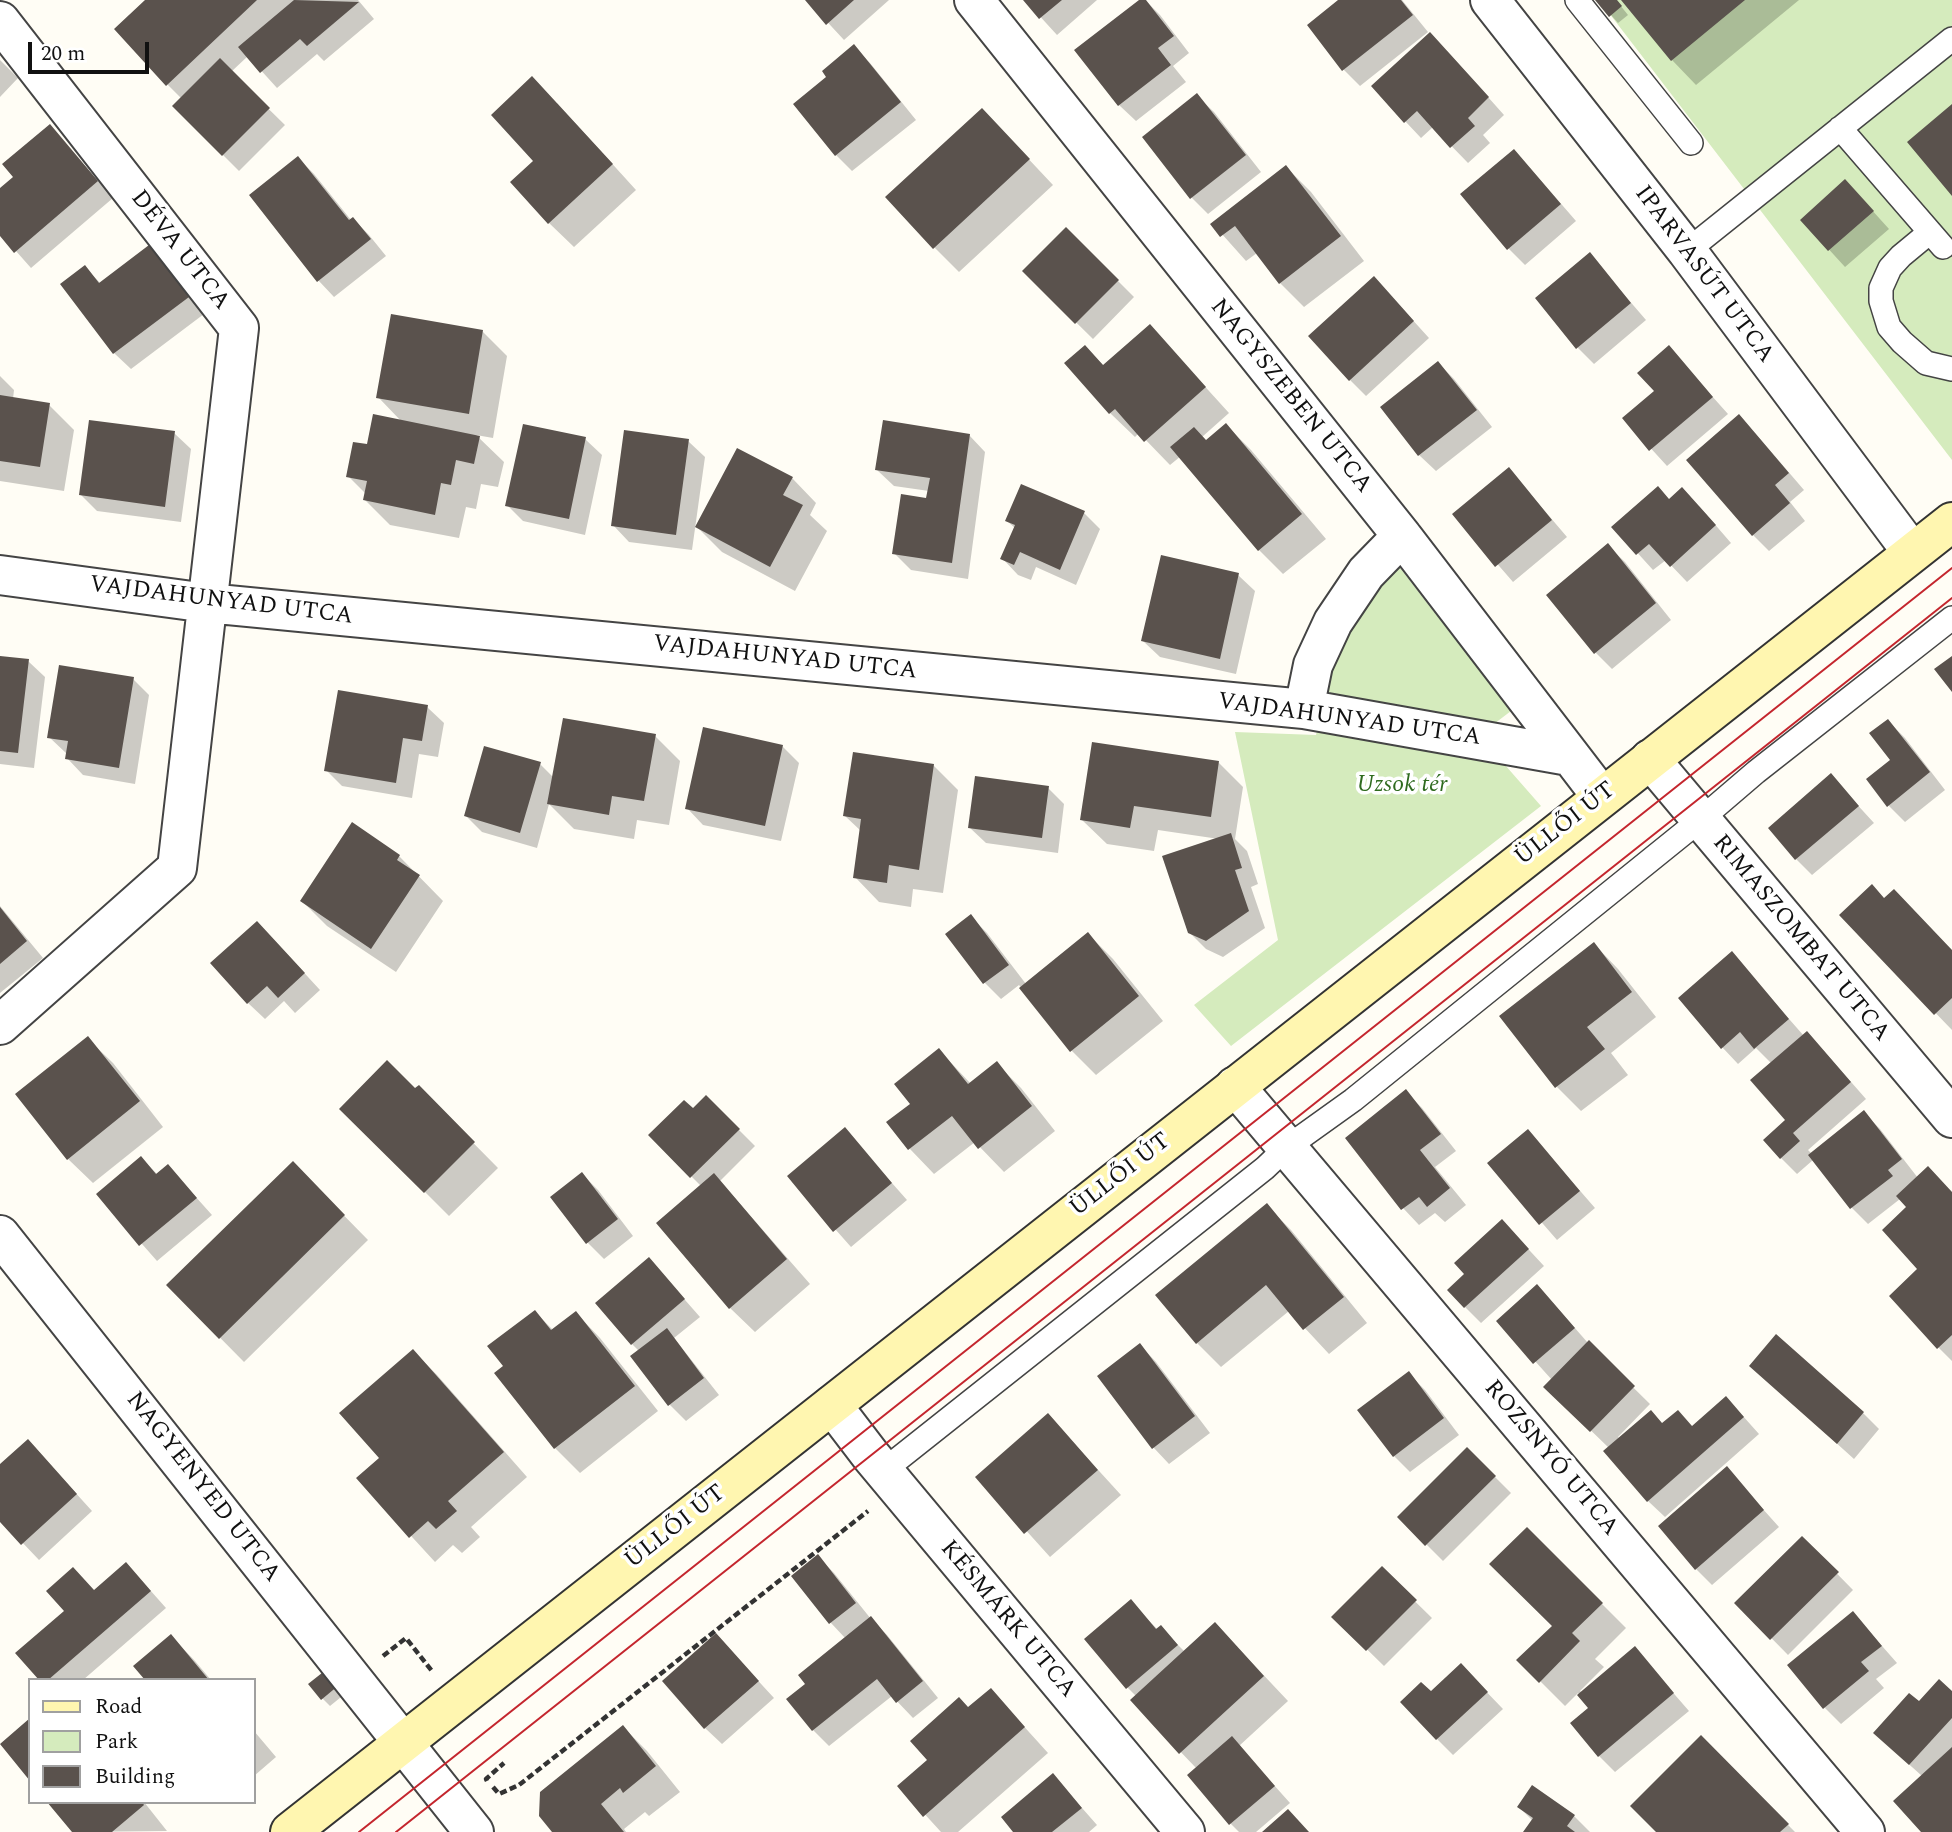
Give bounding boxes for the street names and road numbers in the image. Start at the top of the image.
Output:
street label: IPARVASÚT UTCA [1627,181,1779,369]
street label: DÉVA UTCA [123,185,235,317]
street label: NAGYSZEBEN UTCA [1203,294,1377,500]
street label: VAJDAHUNYAD UTCA [88,572,354,632]
street label: VAJDAHUNYAD UTCA [652,631,918,687]
street label: VAJDAHUNYAD UTCA [1216,688,1482,754]
street label: ÜLLŐI ÚT [1510,777,1622,873]
street label: RIMASZOMBAT UTCA [1705,830,1895,1048]
street label: ÜLLŐI ÚT [1065,1128,1177,1224]
street label: ROZSNYÓ UTCA [1477,1375,1623,1543]
street label: NAGYENYED UTCA [119,1387,285,1589]
street label: ÜLLŐI ÚT [620,1480,732,1576]
street label: KÉSMÁRK UTCA [933,1536,1081,1704]

